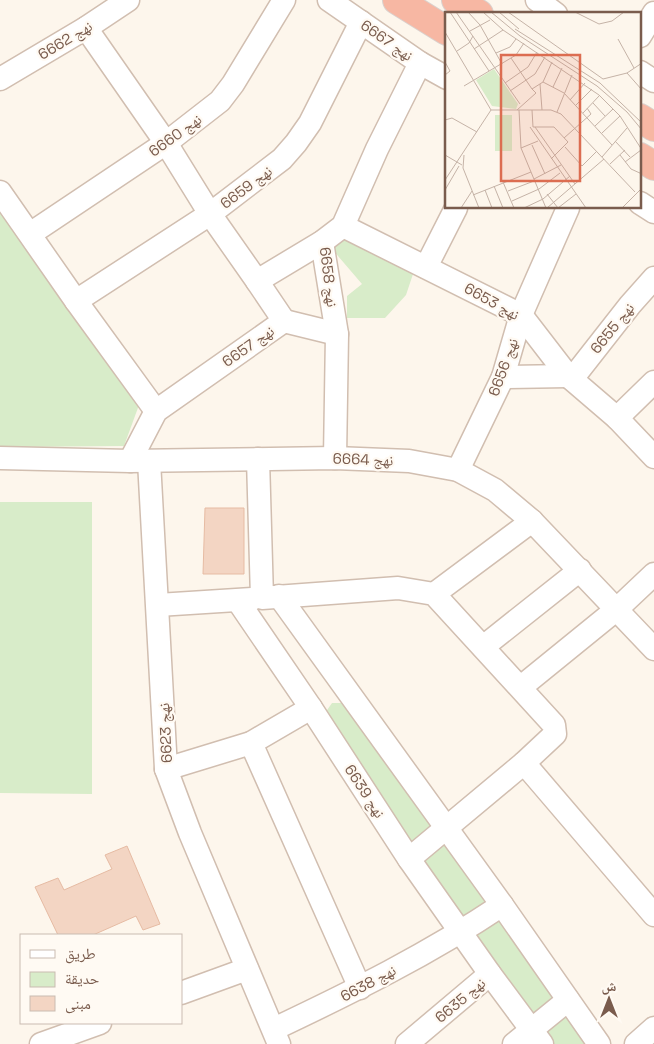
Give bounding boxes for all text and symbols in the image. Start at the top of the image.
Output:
inset map [445,12,642,209]
street label: نهج 6667 [357,15,417,66]
street label: نهج 6662 [34,16,96,65]
street label: نهج 6660 [145,109,206,161]
street label: نهج 6659 [216,161,276,214]
street label: نهج 6658 [315,246,342,308]
street label: نهج 6653 [461,278,523,325]
street label: نهج 6655 [586,299,639,358]
street label: نهج 6657 [218,321,278,372]
street label: نهج 6656 [484,335,523,399]
street label: نهج 6664 [332,448,394,471]
street label: نهج 6623 [154,702,177,763]
street label: نهج 6639 [340,761,389,822]
legend [20,934,182,1024]
text: طريق [65,944,96,964]
street label: نهج 6638 [337,960,400,1006]
text: حديقة [65,969,100,988]
street label: نهج 6635 [431,973,490,1027]
north arrow [584,974,634,1024]
text: ش [602,977,617,995]
text: مبنى [65,994,91,1014]

